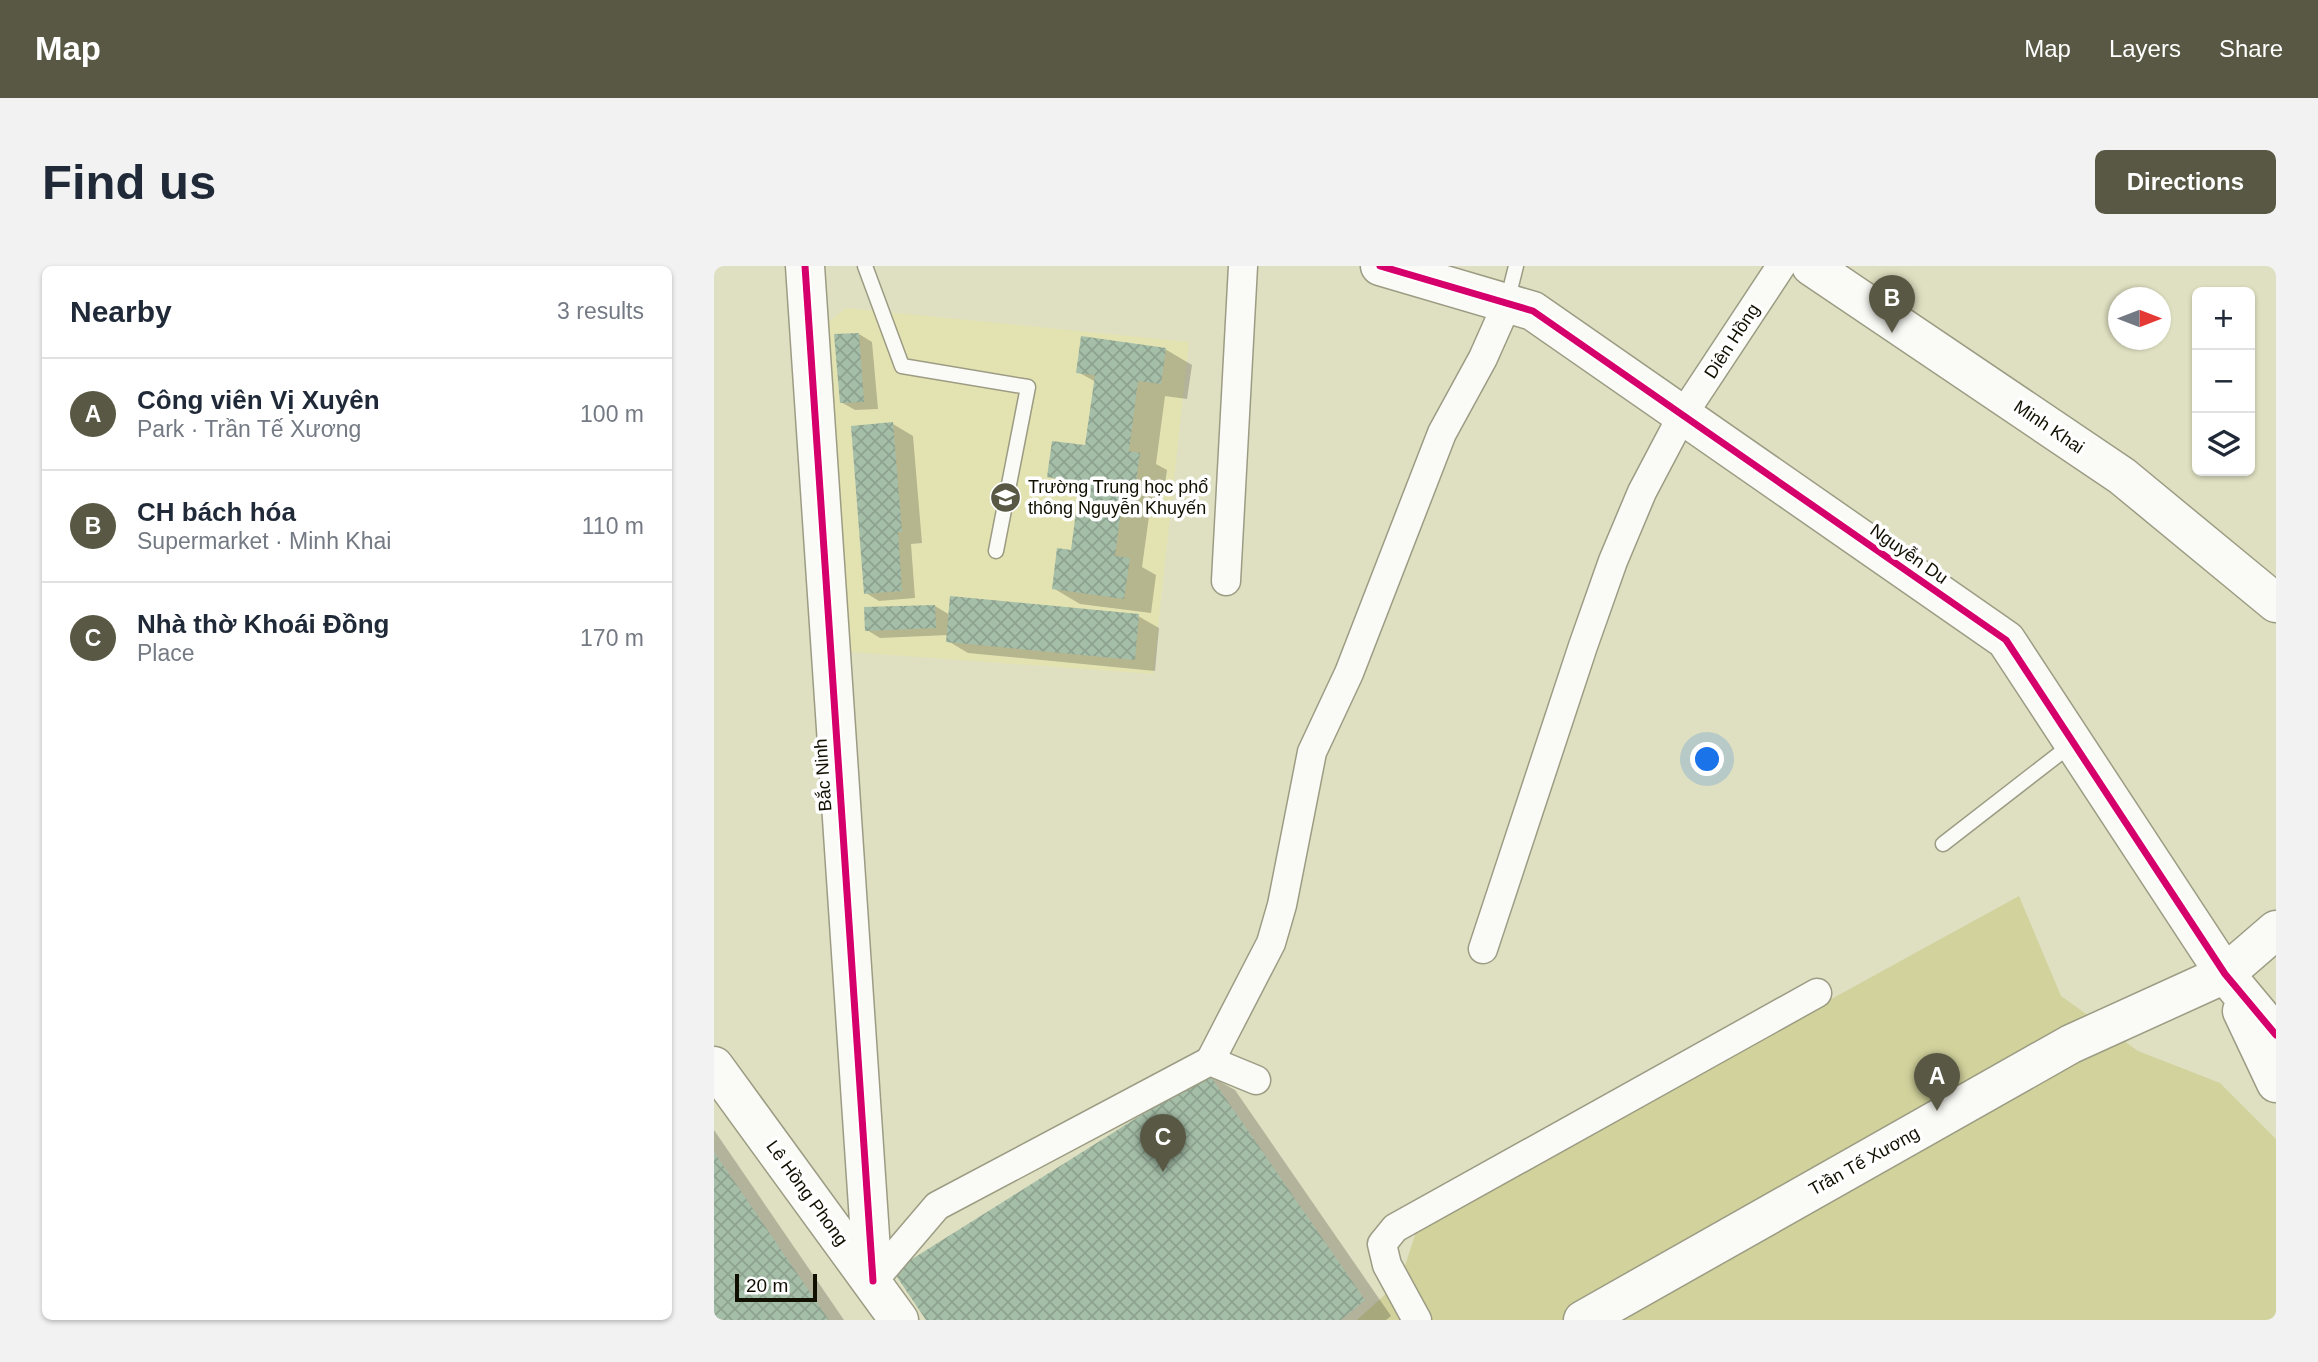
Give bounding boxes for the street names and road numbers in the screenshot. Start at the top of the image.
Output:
street label: Diên Hồng [1700,300,1764,382]
street label: Minh Khai [2010,396,2088,458]
street label: Nguyễn Du [1866,519,1952,588]
street label: Bắc Ninh [809,738,836,812]
street label: Trần Tế Xương [1805,1122,1923,1200]
street label: Lê Hồng Phong [762,1137,852,1249]

